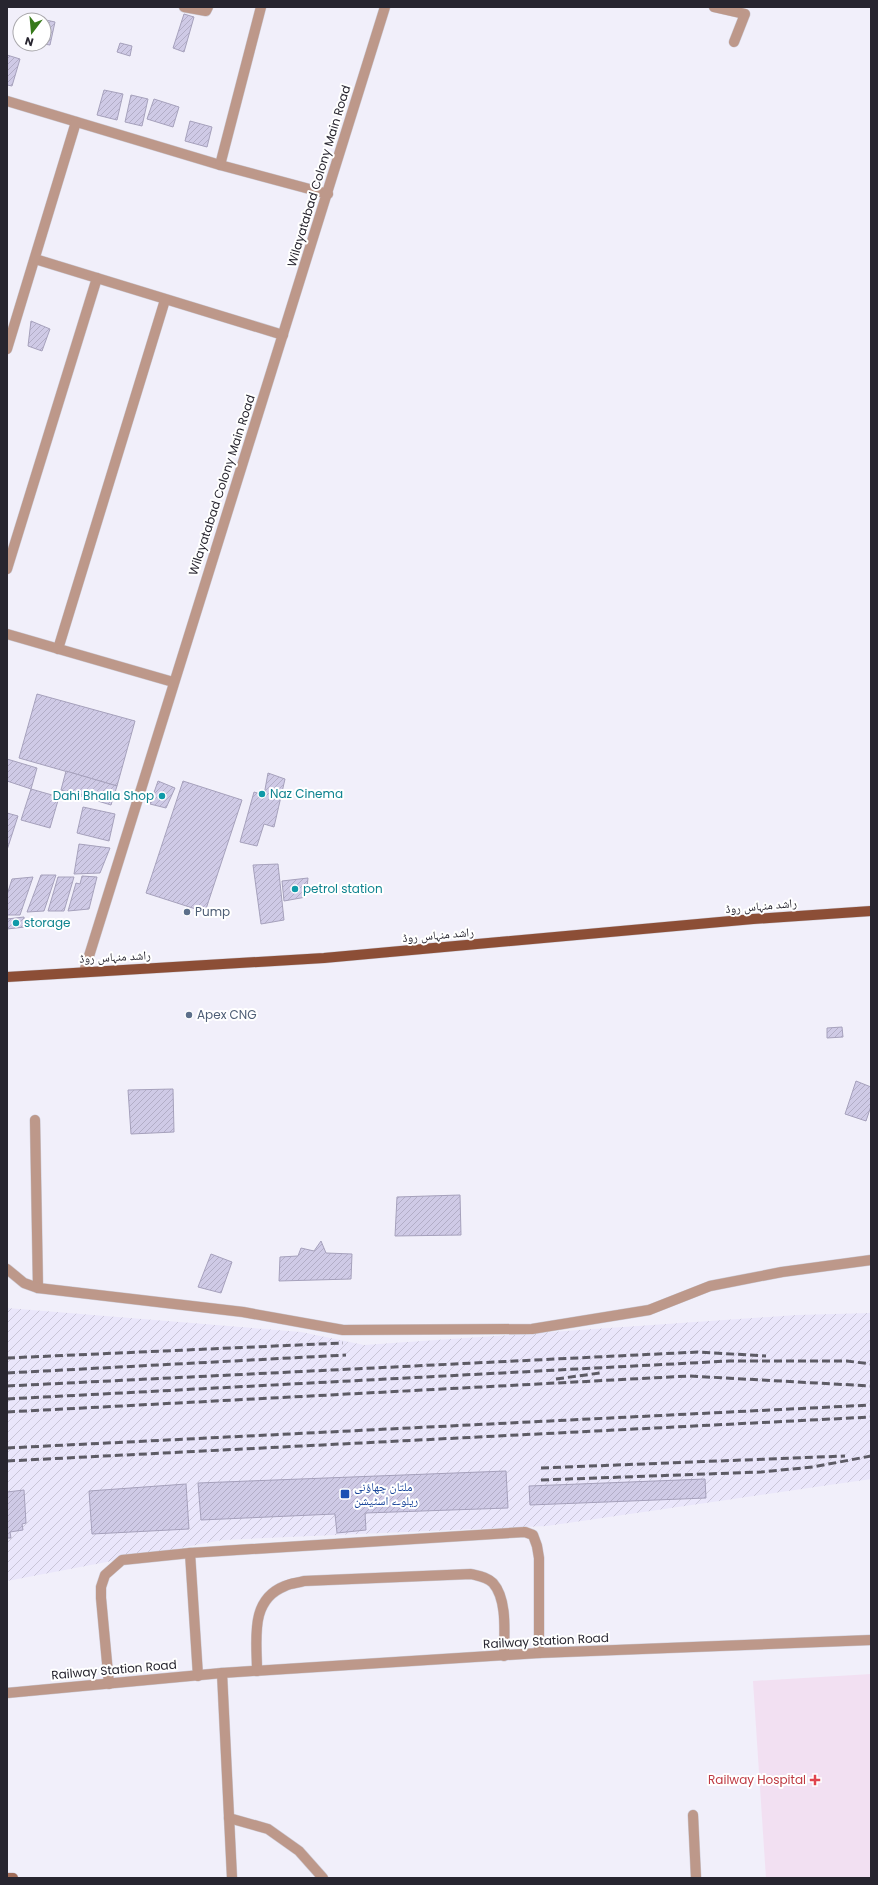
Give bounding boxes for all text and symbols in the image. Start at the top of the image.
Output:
north arrow [12,12,52,52]
text: N [23,33,35,50]
street label: Wilayatabad Colony Main Road [283,83,354,269]
street label: Wilayatabad Colony Main Road [184,392,259,578]
place label: Naz Cinema [270,785,343,802]
place label: Dahi Bhalla Shop [53,787,154,804]
marker: Naz Cinema [257,789,267,799]
marker: Dahi Bhalla Shop [157,791,167,801]
place label: petrol station [303,880,383,897]
marker: petrol station [290,884,300,894]
street label: راشد منہاس روڈ [725,894,798,917]
place label: Pump [195,903,230,920]
marker: Pump [182,907,192,917]
place label: storage [24,914,70,931]
marker: storage [11,918,21,928]
street label: راشد منہاس روڈ [402,923,475,946]
street label: راشد منہاس روڈ [79,946,152,967]
place label: Apex CNG [197,1006,257,1023]
marker: Apex CNG [184,1010,194,1020]
place label: ملتان چھاؤنی ریلوے اسٹیشن [354,1478,419,1509]
marker: ملتان چھاؤنی ریلوے اسٹیشن [339,1488,351,1500]
street label: Railway Station Road [483,1629,609,1652]
street label: Railway Station Road [51,1656,177,1683]
place label: Railway Hospital [708,1771,806,1788]
marker: Railway Hospital [809,1774,821,1786]

